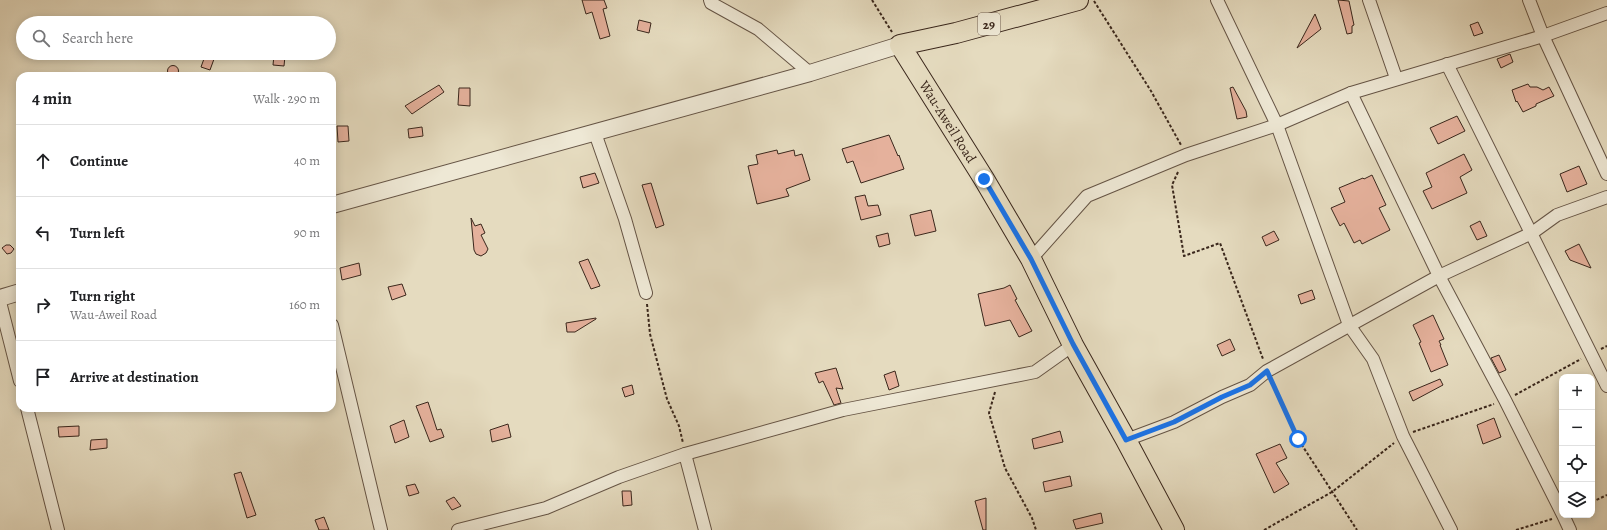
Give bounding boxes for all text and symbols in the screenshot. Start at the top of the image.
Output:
road number: 29 [978,13,1000,35]
search box [16,16,336,60]
icon: search [30,27,52,49]
text: Search here [62,28,133,48]
street label: Wau-Aweil Road [914,76,981,167]
text: 4 min [32,87,72,110]
text: Walk · 290 m [253,90,320,107]
icon: ahead [32,150,54,172]
text: Continue [70,151,128,171]
text: 40 m [294,152,320,169]
route end [975,170,993,188]
icon: left [32,222,54,244]
text: Turn left [70,223,125,243]
text: 90 m [294,224,320,241]
text: Turn right [70,286,135,306]
icon: right [32,294,54,316]
text: 160 m [289,296,320,313]
text: Wau-Aweil Road [70,306,157,323]
icon: arrive [32,366,54,388]
text: Arrive at destination [70,367,199,387]
map controls [1559,374,1595,518]
button: + [1559,374,1595,410]
button: − [1559,410,1595,446]
route start [1289,430,1307,448]
button: locate [1559,446,1595,482]
button: layers [1559,482,1595,518]

